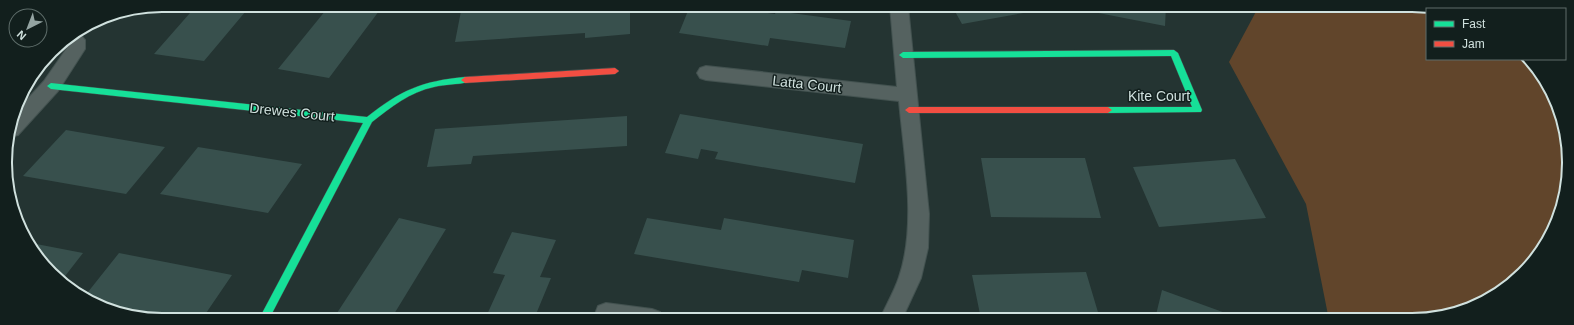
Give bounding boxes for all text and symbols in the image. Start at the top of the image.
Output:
north arrow [8,8,48,48]
legend [1426,8,1566,60]
text: Fast [1462,17,1486,31]
text: N [14,28,28,43]
text: Jam [1462,37,1485,51]
street label: Latta Court [772,72,842,96]
street label: Kite Court [1128,88,1190,104]
street label: Drewes Court [249,100,335,124]

